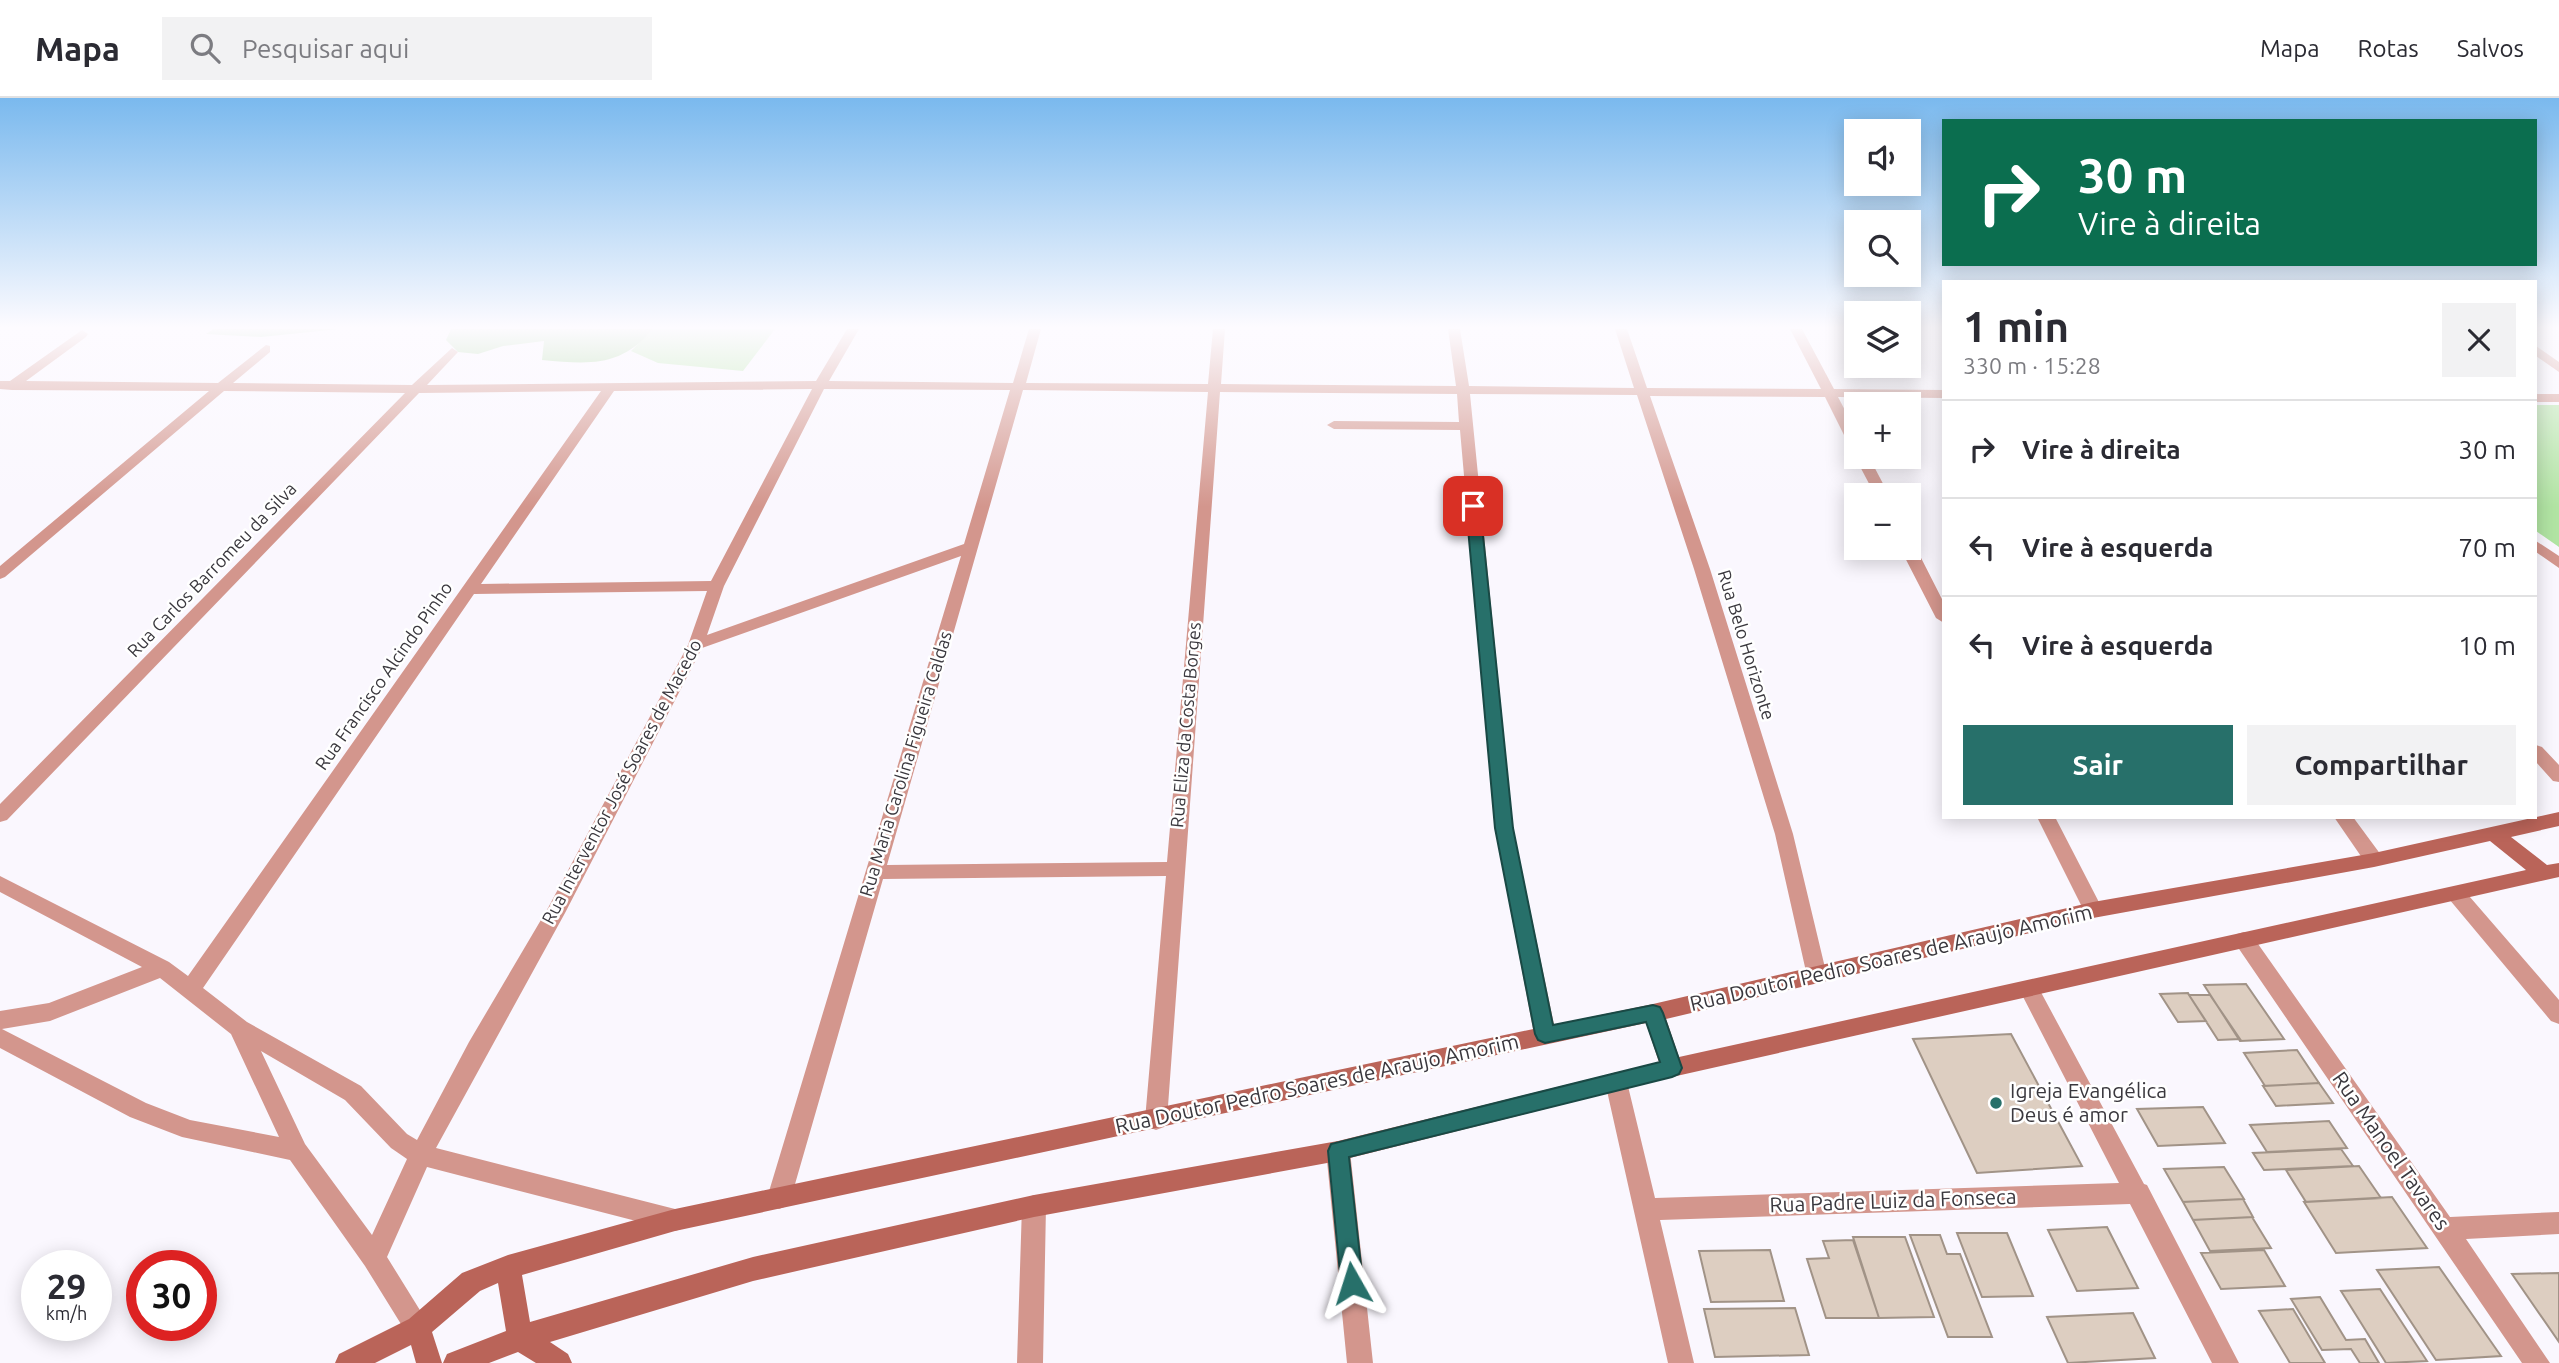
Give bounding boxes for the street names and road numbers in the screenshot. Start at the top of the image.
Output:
street label: Rua Carlos Barromeu da Silva [123,478,300,661]
street label: Rua Belo Horizonte [1715,567,1779,722]
street label: Rua Francisco Alcindo Pinho [311,578,456,773]
street label: Rua Eliza da Costa Borges [1166,621,1204,829]
street label: Rua Maria Carolina Figueira Caldas [855,629,955,899]
street label: Rua Interventor José Soares de Macedo [537,636,705,927]
street label: Rua Doutor Pedro Soares de Araujo Amorim [1687,899,2094,1015]
street label: Rua Doutor Pedro Soares de Araujo Amorim [1113,1028,1521,1138]
street label: Rua Manoel Tavares [2328,1067,2455,1234]
street label: Rua Padre Luiz da Fonseca [1769,1184,2017,1216]

